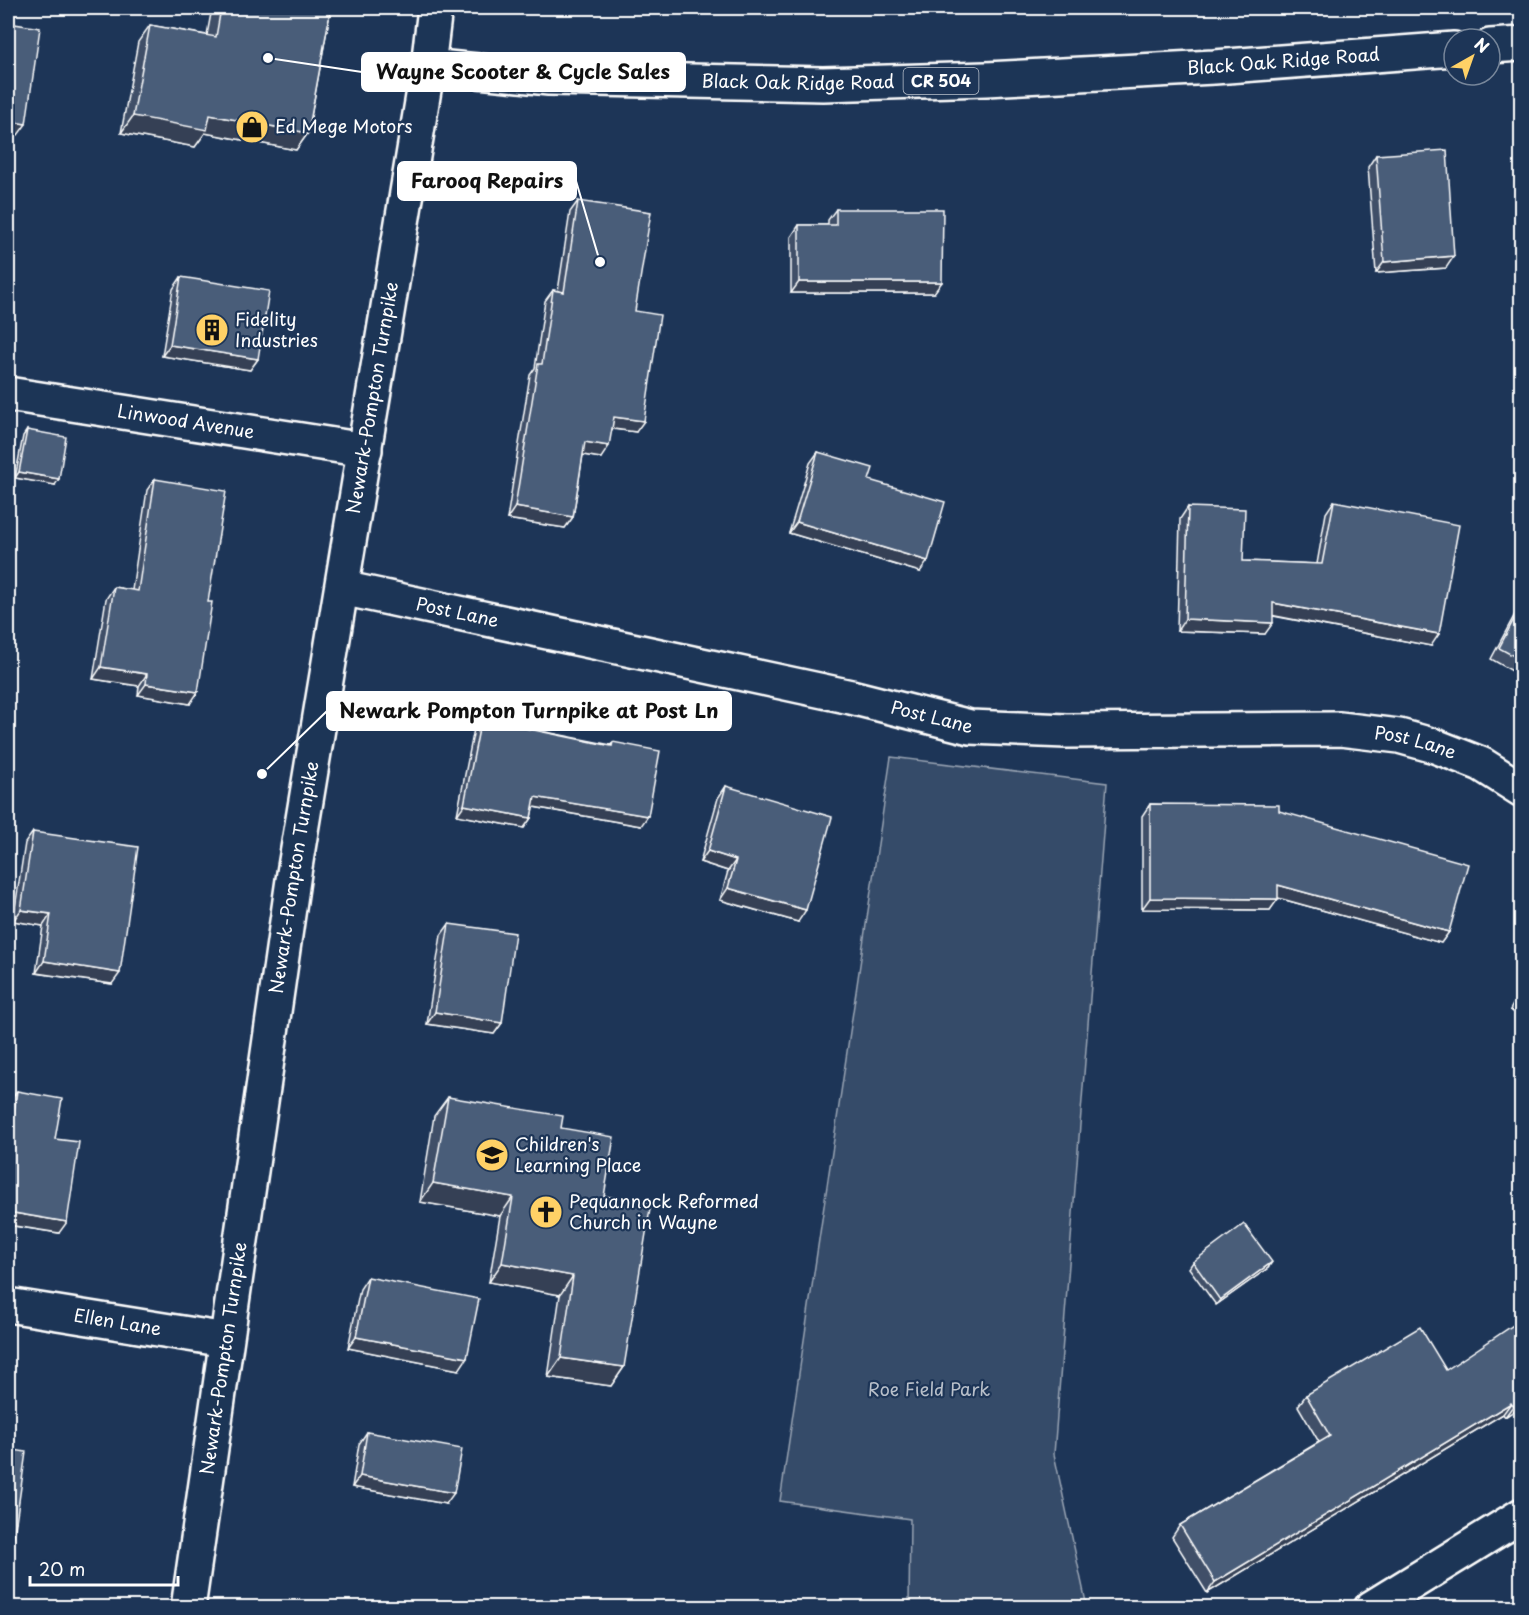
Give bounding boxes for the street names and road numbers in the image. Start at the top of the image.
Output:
street label: Black Oak Ridge Road [1186,40,1381,80]
street label: Black Oak Ridge Road [701,66,895,96]
road number: CR 504 [904,68,978,94]
street label: Newark-Pompton Turnpike [339,280,404,516]
street label: Linwood Avenue [116,396,257,444]
street label: Post Lane [414,589,502,633]
street label: Post Lane [888,693,976,739]
street label: Post Lane [1373,718,1461,765]
street label: Newark-Pompton Turnpike [262,759,324,996]
street label: Newark-Pompton Turnpike [192,1240,253,1477]
street label: Ellen Lane [72,1301,164,1341]

